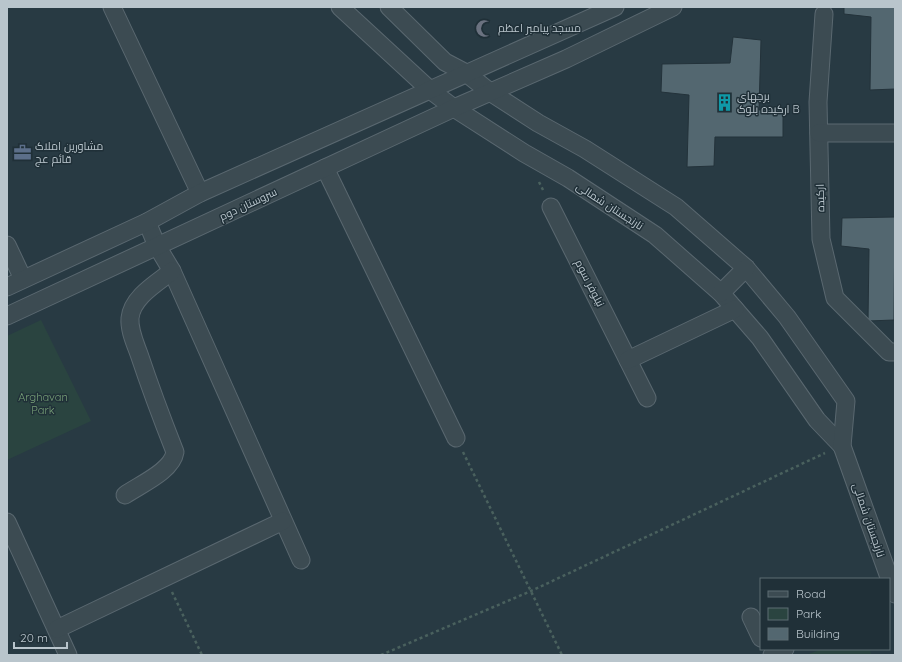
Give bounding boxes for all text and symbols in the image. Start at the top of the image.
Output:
mosque icon: مسجد پیامبر اعظم [475,18,495,38]
place label: مسجد پیامبر اعظم [498,21,581,36]
place label: برجهای ارکیده بلوک B [737,89,800,116]
building icon: برجهای ارکیده بلوک B [714,92,734,112]
place label: مشاورین املاک قائم‌‌‌‌‌‌‌ ‌‌‌‌‌‌‌عج [35,139,103,167]
office icon: مشاورین املاک قائم‌‌‌‌‌‌‌ ‌‌‌‌‌‌‌عج [12,142,32,162]
street label: نارنجستان شمالی [574,179,646,233]
street label: سروستان دوم [217,184,280,224]
street label: ارکیده [813,184,827,212]
street label: نیلوفر سوم [571,257,608,310]
park label: Arghavan Park [18,390,68,417]
street label: نارنجستان شمالی [850,481,888,559]
legend [760,578,890,650]
text: Road [796,586,826,601]
text: Park [796,606,821,621]
scale bar [14,624,67,650]
text: Building [796,626,840,641]
text: 20 m [20,630,48,645]

